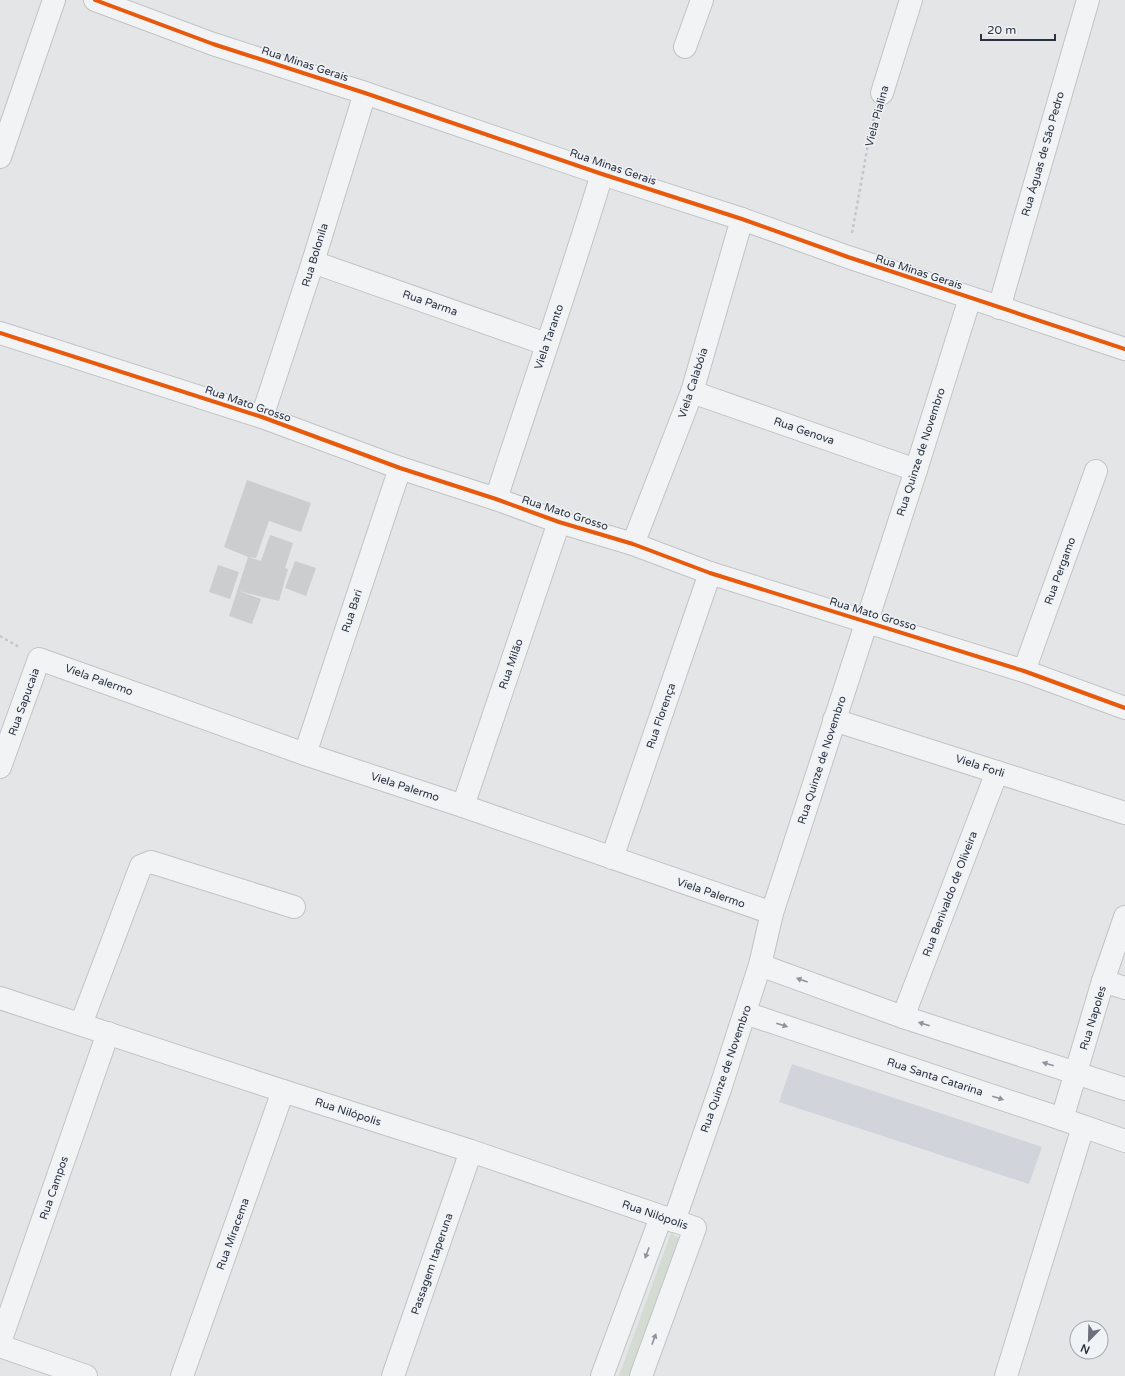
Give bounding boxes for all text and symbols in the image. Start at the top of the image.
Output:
scale bar [981,16,1055,42]
text: 20 m [987,23,1016,37]
street label: Rua Minas Gerais [260,44,350,84]
street label: Viela Pialina [863,84,891,148]
street label: Rua Águas de São Pedro [1018,90,1067,218]
street label: Rua Minas Gerais [568,146,658,188]
street label: Rua Bolonila [299,222,331,288]
street label: Rua Minas Gerais [874,252,964,292]
street label: Rua Parma [401,288,459,318]
street label: Viela Taranto [532,302,566,371]
street label: Viela Calabóia [675,346,711,420]
street label: Rua Mato Grosso [203,383,293,425]
street label: Rua Quinze de Novembro [894,386,948,518]
street label: Rua Genova [772,415,836,447]
street label: Rua Mato Grosso [520,493,610,533]
street label: Rua Pergamo [1042,535,1078,607]
street label: Rua Bari [339,588,365,634]
street label: Rua Mato Grosso [828,595,918,633]
street label: Rua Milão [496,637,526,691]
street label: Viela Palermo [63,662,135,698]
street label: Rua Sapucaia [6,666,42,738]
street label: Rua Florença [644,681,678,751]
street label: Rua Quinze de Novembro [795,694,849,826]
street label: Viela Forli [954,752,1006,780]
street label: Viela Palermo [369,770,441,804]
street label: Rua Benivaldo de Oliveira [920,829,980,959]
street label: Viela Palermo [675,875,747,911]
one-way arrow [796,977,808,983]
street label: Rua Napoles [1077,984,1109,1052]
street label: Rua Quinze de Novembro [698,1003,754,1135]
one-way arrow [918,1021,930,1027]
one-way arrow [776,1023,788,1029]
street label: Rua Santa Catarina [885,1055,985,1099]
one-way arrow [1042,1061,1054,1067]
street label: Rua Nilópolis [313,1095,383,1129]
one-way arrow [993,1095,1005,1101]
street label: Rua Campos [37,1154,71,1222]
street label: Rua Miracema [214,1196,252,1272]
street label: Rua Nilópolis [620,1198,690,1232]
street label: Passagem Itaperuna [409,1212,455,1316]
one-way arrow [644,1248,650,1260]
north arrow [1069,1320,1109,1360]
one-way arrow [652,1333,658,1345]
text: N [1079,1341,1092,1356]

